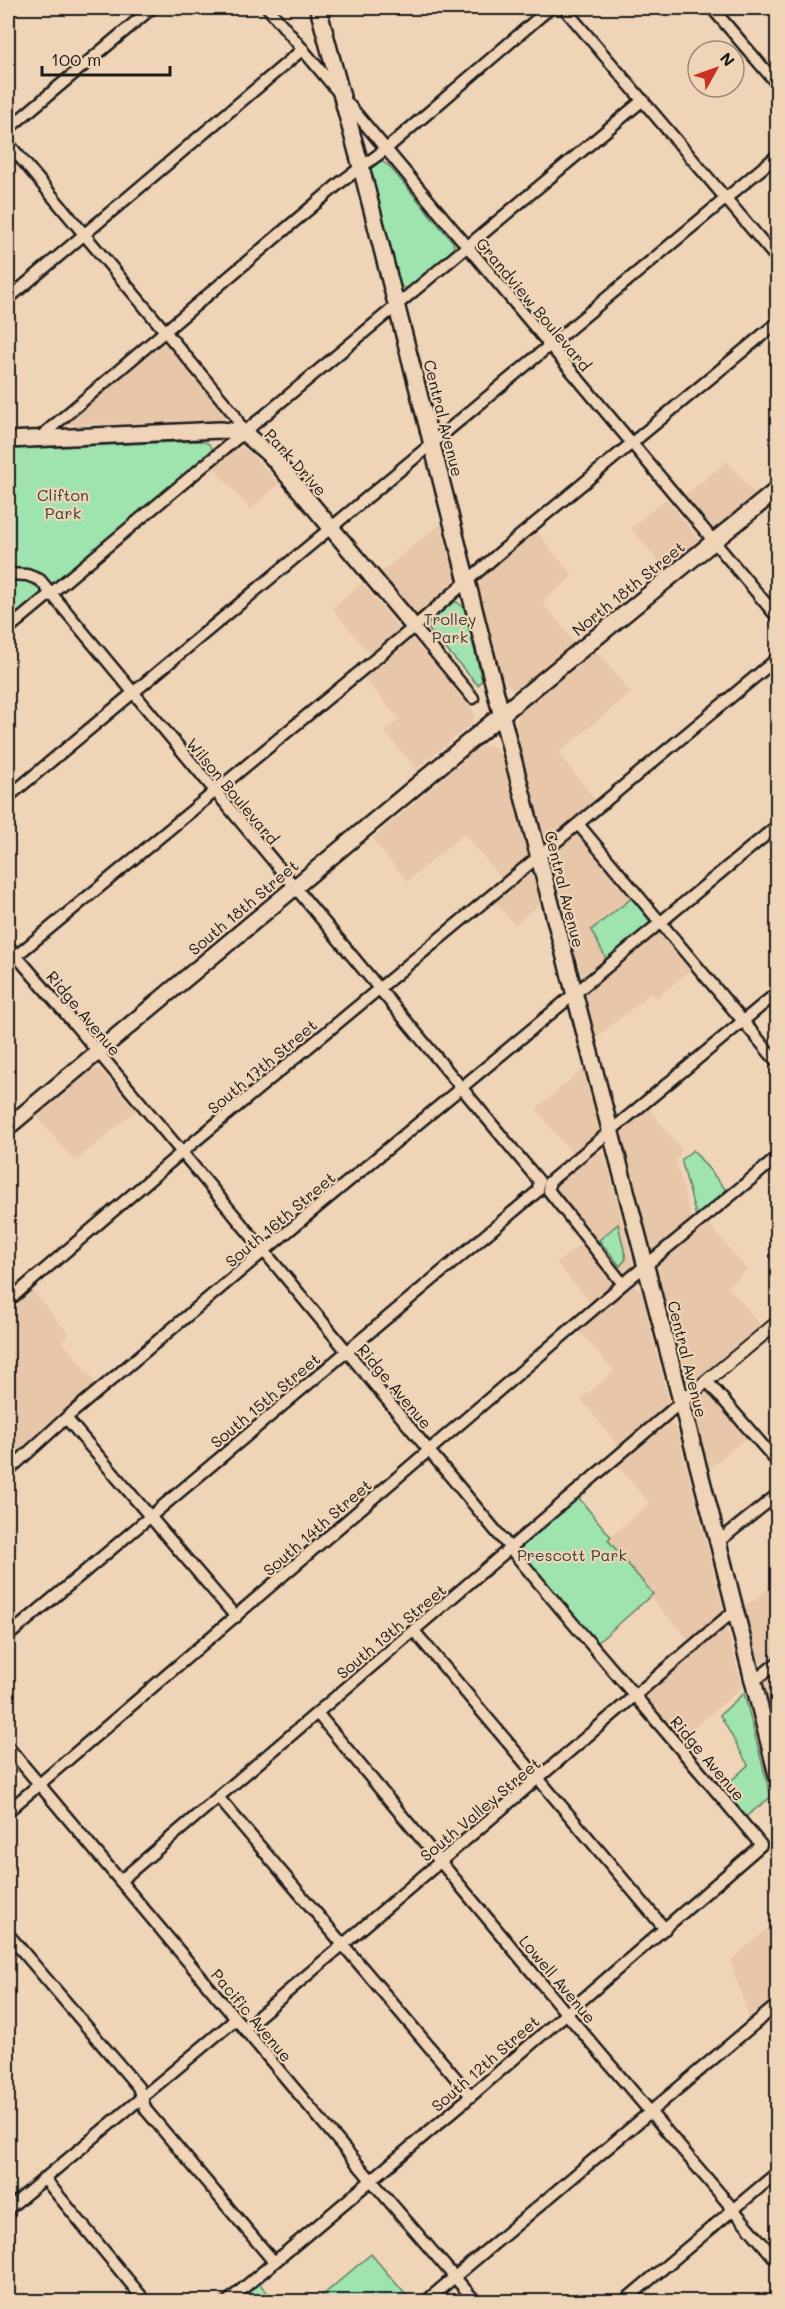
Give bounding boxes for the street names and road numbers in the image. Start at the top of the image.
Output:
street label: Grandview Boulevard [472,233,596,375]
street label: Central Avenue [419,357,469,479]
street label: Park Drive [260,424,332,500]
street label: North 18th Street [567,536,689,640]
street label: Wilson Boulevard [182,733,284,849]
street label: Central Avenue [540,828,590,950]
street label: South 18th Street [184,855,302,959]
street label: Ridge Avenue [42,966,126,1060]
street label: South 17th Street [203,1014,321,1118]
street label: South 16th Street [221,1167,339,1271]
street label: Central Avenue [663,1298,713,1420]
street label: Ridge Avenue [353,1339,437,1433]
street label: South 15th Street [206,1348,324,1452]
street label: South 14th Street [258,1474,376,1580]
street label: South 13th Street [332,1579,450,1683]
street label: Ridge Avenue [666,1711,750,1805]
street label: South Valley Street [415,1752,545,1866]
street label: Lowell Avenue [515,1931,601,2027]
street label: Pacific Avenue [207,1964,297,2066]
street label: South 12th Street [427,2010,543,2116]

